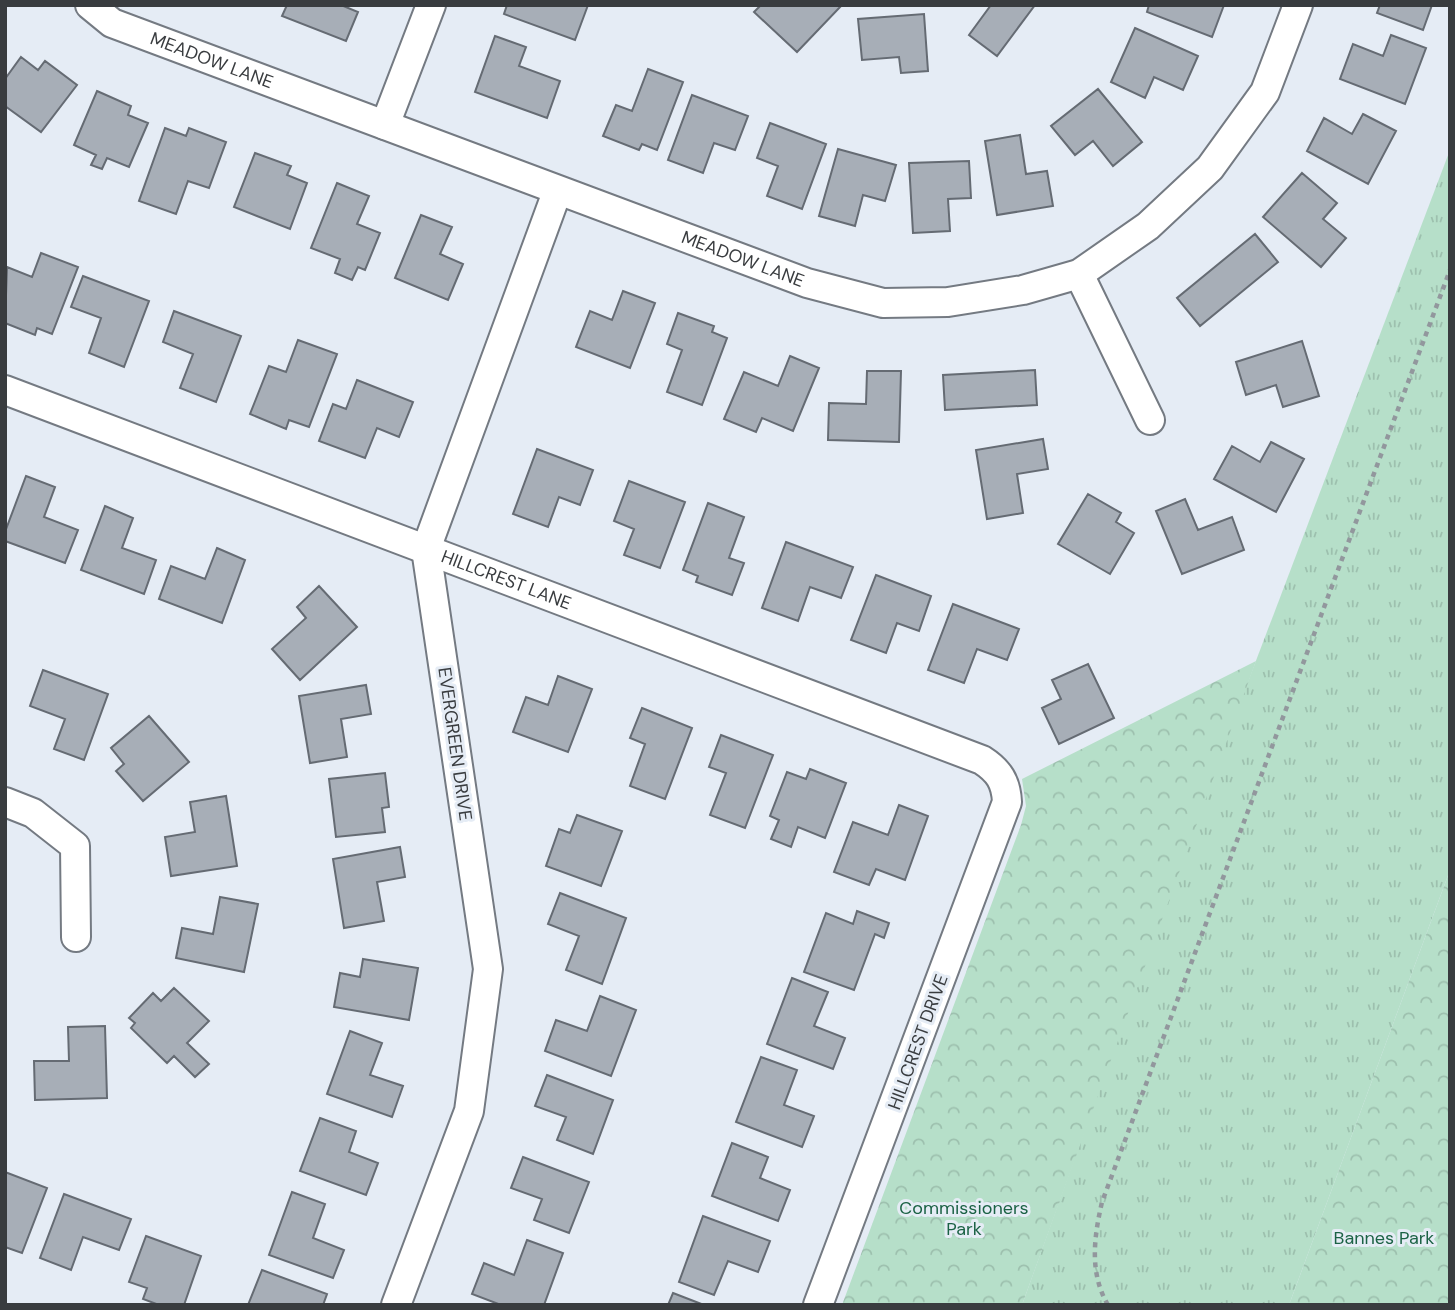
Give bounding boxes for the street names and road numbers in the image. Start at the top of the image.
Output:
street label: MEADOW LANE [147,26,277,94]
street label: MEADOW LANE [678,225,808,293]
street label: HILLCREST LANE [438,544,575,615]
street label: EVERGREEN DRIVE [432,666,478,822]
street label: HILLCREST DRIVE [882,971,954,1113]

